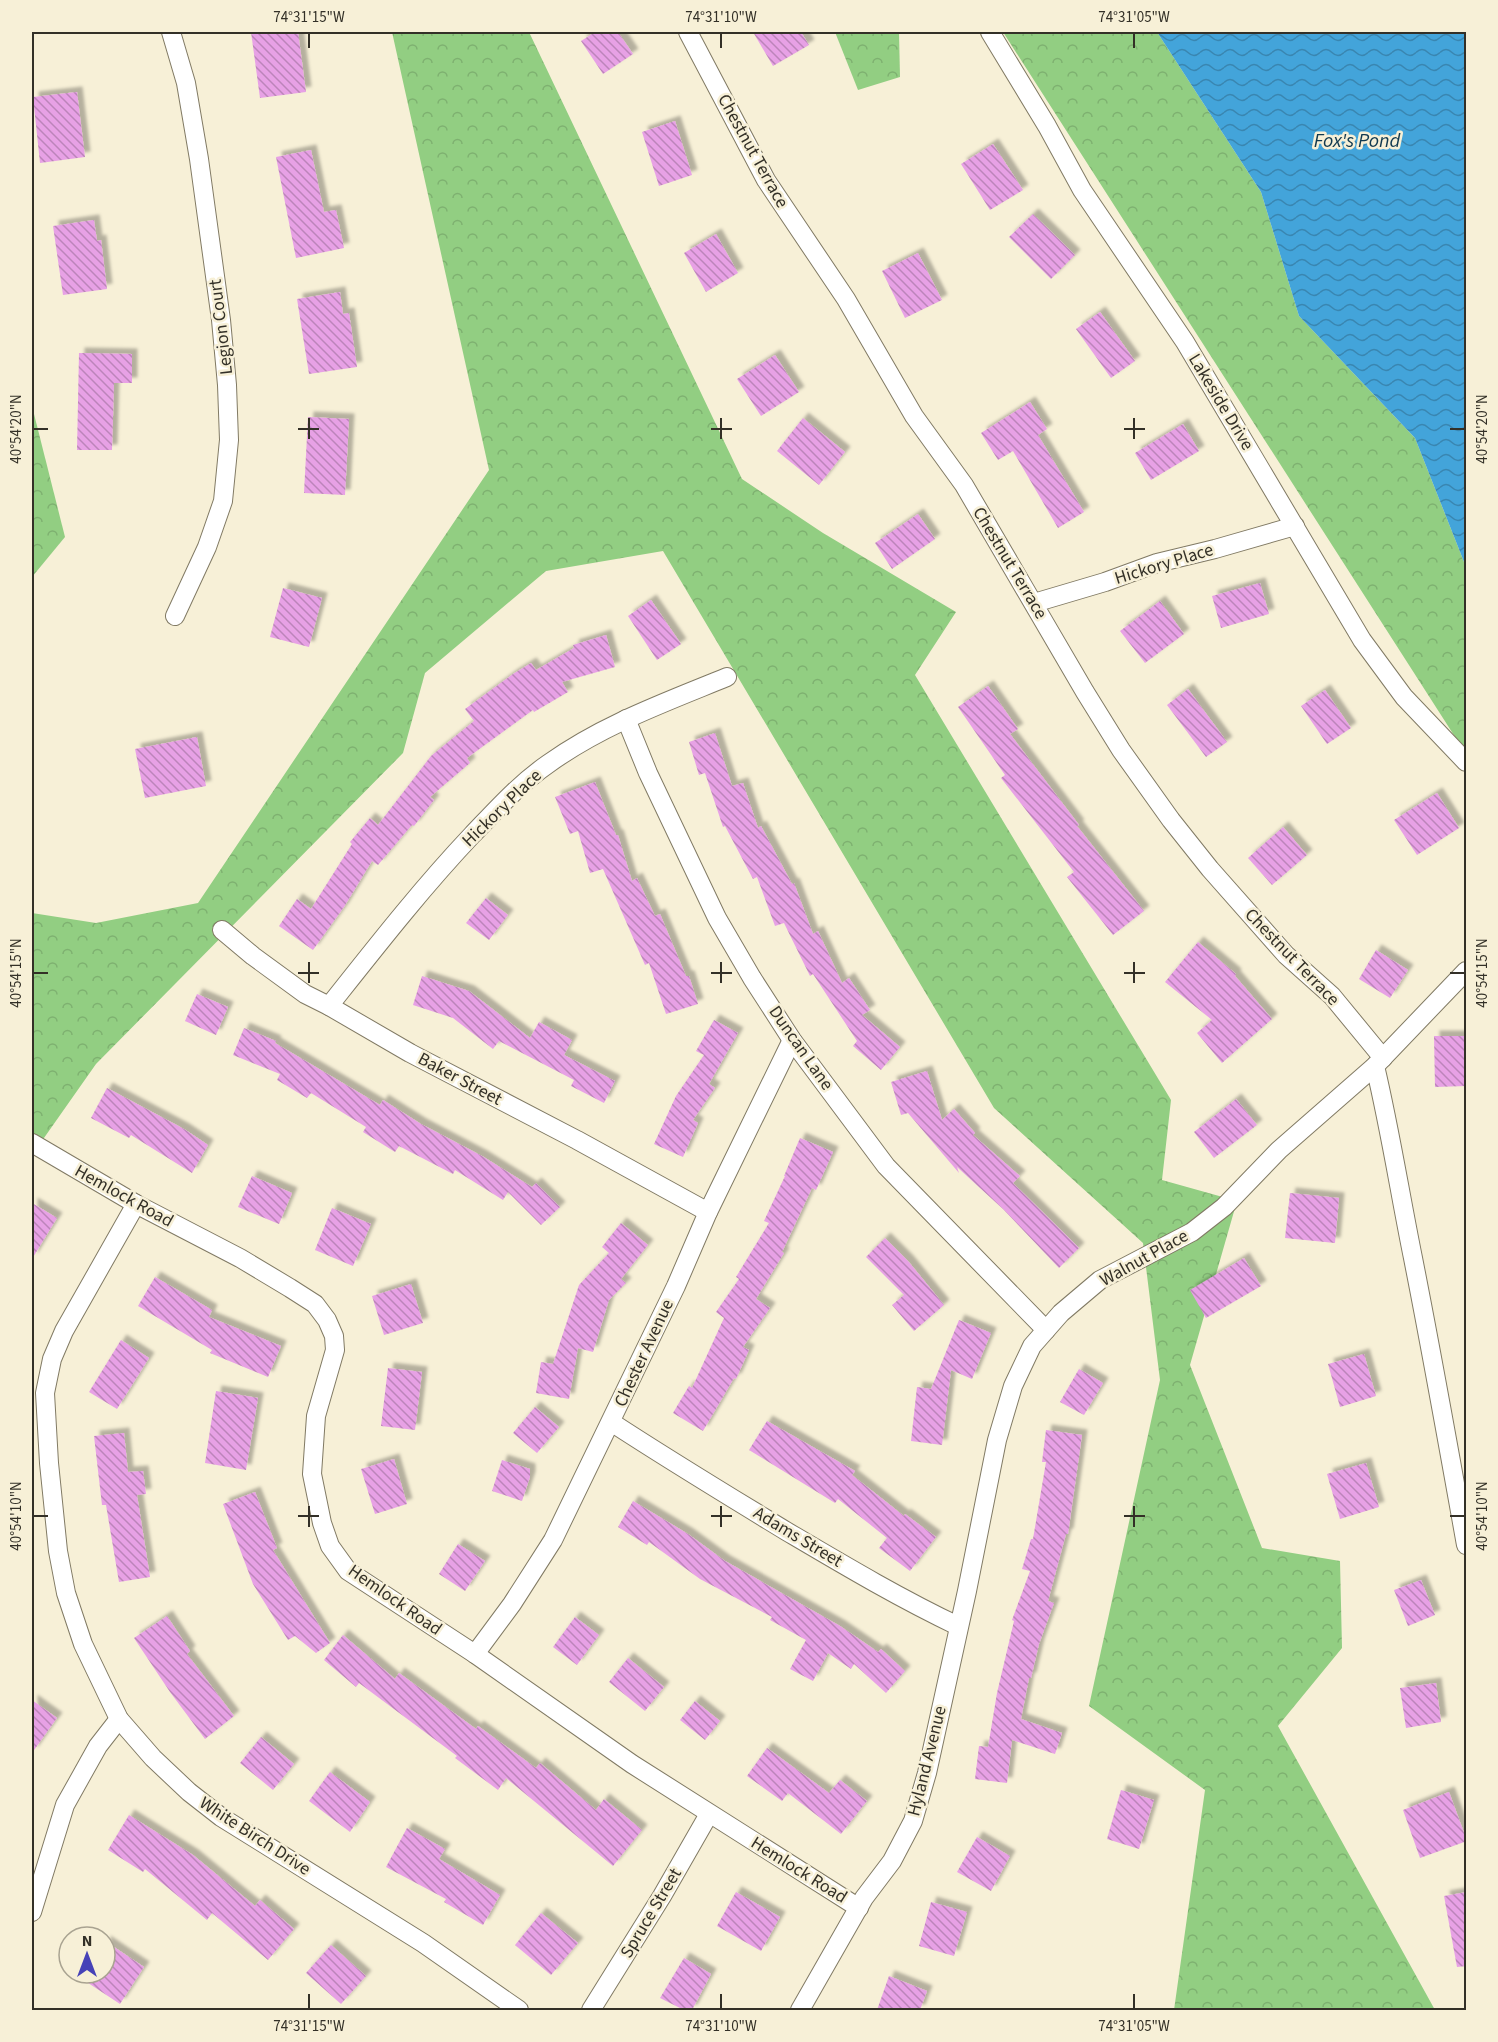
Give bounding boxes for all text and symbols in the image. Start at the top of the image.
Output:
text: 74°31'15"W [273,7,345,28]
text: 74°31'10"W [685,7,757,28]
text: 74°31'05"W [1098,7,1170,28]
street label: Chestnut Terrace [711,89,795,213]
water label: Fox's Pond [1314,127,1401,155]
street label: Legion Court [203,278,239,376]
street label: Lakeside Drive [1182,349,1260,455]
text: 40°54'20"N [6,394,27,464]
text: 40°54'20"N [1472,394,1493,464]
street label: Chestnut Terrace [967,502,1053,624]
street label: Hickory Place [1112,537,1217,591]
street label: Hickory Place [457,764,547,852]
street label: Chestnut Terrace [1239,903,1345,1011]
text: 40°54'15"N [6,938,27,1008]
text: 40°54'15"N [1472,938,1493,1008]
street label: Duncan Lane [763,1001,839,1095]
street label: Baker Street [413,1046,507,1112]
street label: Hemlock Road [70,1159,178,1233]
street label: Walnut Place [1095,1223,1193,1293]
street label: Chester Avenue [608,1295,680,1411]
text: 40°54'10"N [6,1481,27,1551]
text: 40°54'10"N [1472,1481,1493,1551]
street label: Adams Street [749,1501,847,1573]
street label: Hemlock Road [343,1558,447,1642]
street label: Hyland Avenue [901,1703,953,1819]
street label: White Birch Drive [194,1791,316,1881]
street label: Hemlock Road [746,1830,852,1910]
street label: Spruce Street [614,1863,688,1963]
north arrow [57,1925,117,1985]
text: N [82,1930,92,1952]
text: 74°31'15"W [273,2016,345,2037]
text: 74°31'10"W [685,2016,757,2037]
text: 74°31'05"W [1098,2016,1170,2037]

